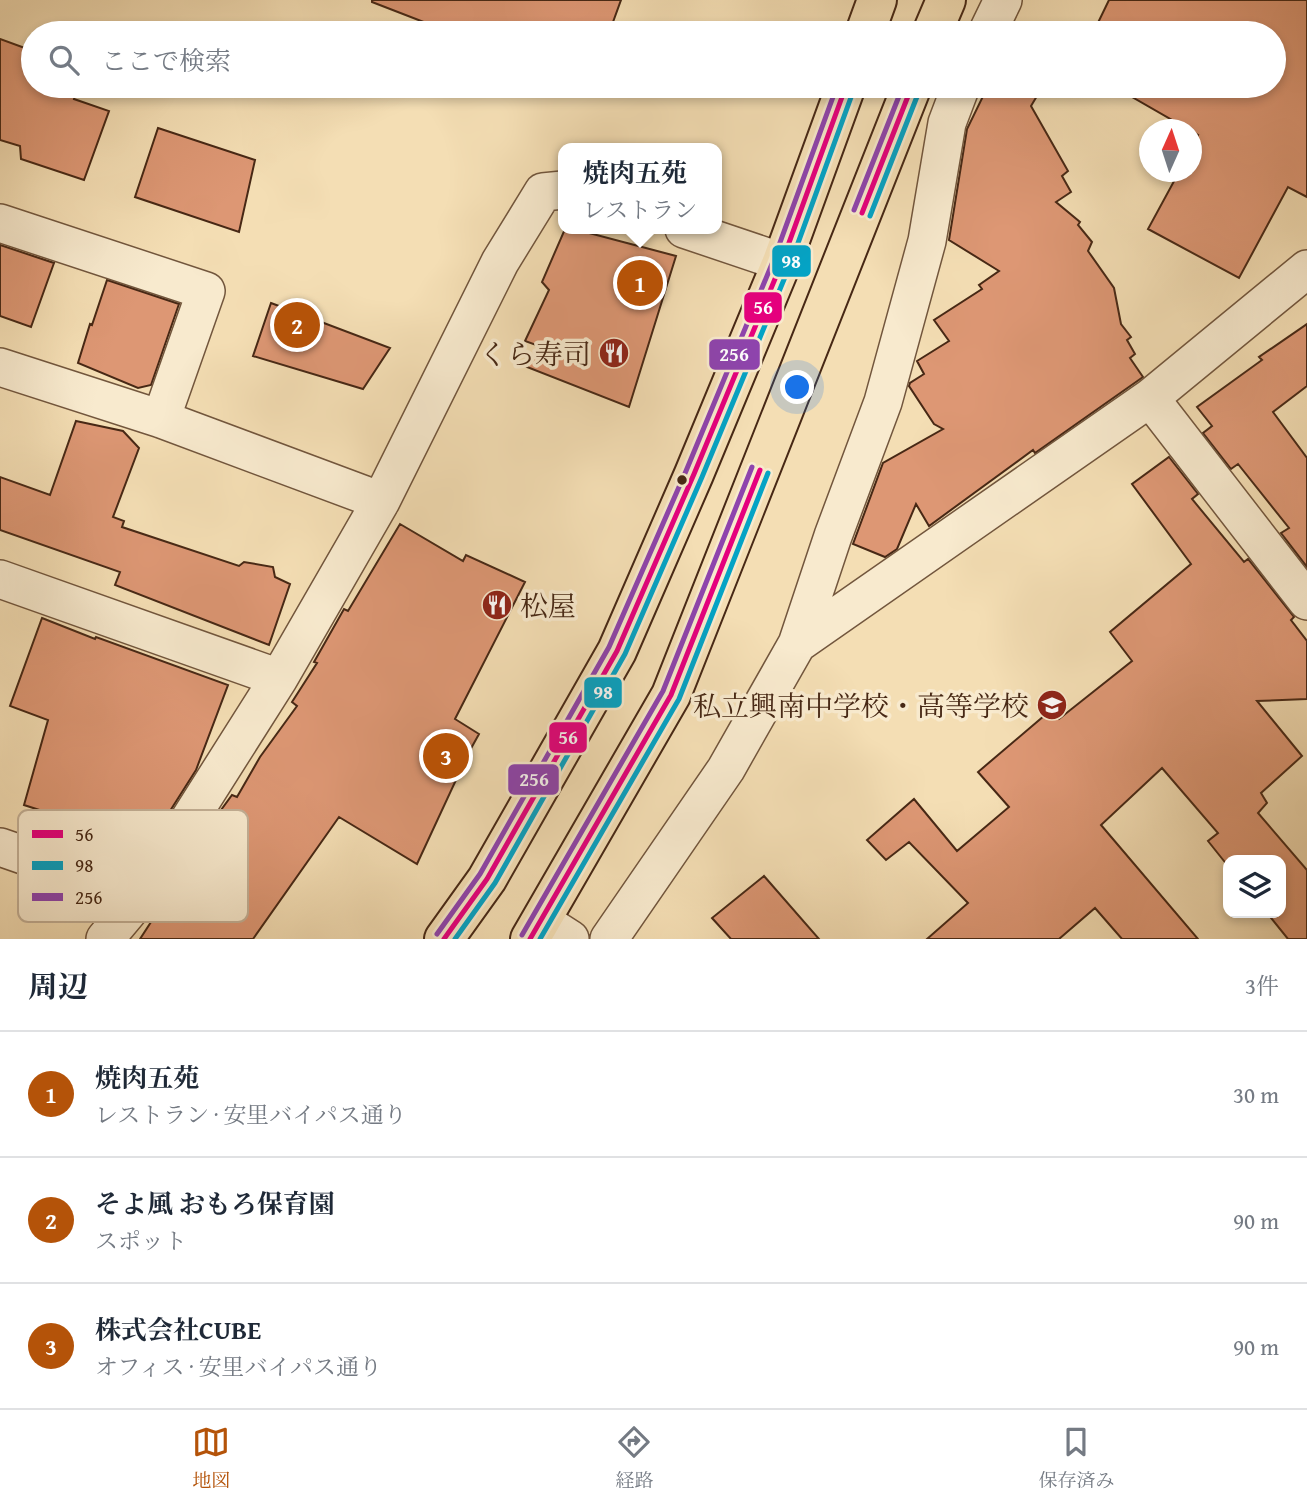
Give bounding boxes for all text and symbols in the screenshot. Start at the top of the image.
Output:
search box [21,21,1286,98]
icon: search [45,41,83,79]
text: ここで検索 [101,41,231,80]
north arrow [1139,119,1202,182]
popup [558,143,722,234]
text: 焼肉五苑 [583,153,687,192]
text: レストラン [583,193,697,226]
line badge: 98 [771,244,812,278]
text: 98 [781,247,801,275]
pin: 1 [617,257,663,309]
line badge: 56 [743,291,783,324]
text: 56 [753,293,773,321]
pin: 2 [274,299,320,351]
place label: くら寿司 [479,333,591,374]
restaurant icon: くら寿司 [597,336,631,370]
line badge: 256 [708,338,761,371]
text: 256 [719,340,749,368]
your location [780,370,814,404]
unlabelled marker [675,473,689,487]
place label: 松屋 [520,585,576,626]
restaurant icon: 松屋 [480,588,514,622]
line badge: 98 [583,676,623,709]
text: 98 [593,678,613,706]
place label: 私立興南中学校・高等学校 [693,685,1029,726]
school or university icon: 私立興南中学校・高等学校 [1035,688,1069,722]
line badge: 56 [548,721,588,754]
text: 56 [558,723,578,751]
pin: 3 [423,730,469,782]
line badge: 256 [507,763,560,796]
text: 256 [519,765,549,793]
legend [18,810,248,922]
text: 56 [75,820,93,848]
text: 98 [75,851,93,879]
map controls [1223,855,1286,918]
button: layers [1223,855,1286,918]
text: 256 [75,883,102,911]
text: 周辺 [28,964,88,1008]
text: 3件 [1245,969,1279,1002]
text: 焼肉五苑 [95,1058,199,1097]
text: 1 [45,1078,57,1111]
text: 30 m [1233,1078,1279,1111]
text: レストラン · 安里バイパス通り [95,1098,407,1131]
text: そよ風 おもろ保育園 [95,1184,335,1223]
text: 2 [45,1204,57,1237]
text: 90 m [1233,1204,1279,1237]
text: スポット [95,1224,187,1257]
text: 株式会社CUBE [95,1310,261,1349]
text: 3 [45,1330,57,1363]
text: 90 m [1233,1330,1279,1363]
text: オフィス · 安里バイパス通り [95,1350,382,1383]
tab: 地図 [192,1423,231,1494]
tab: 経路 [615,1423,654,1494]
tab: 保存済み [1038,1423,1115,1494]

